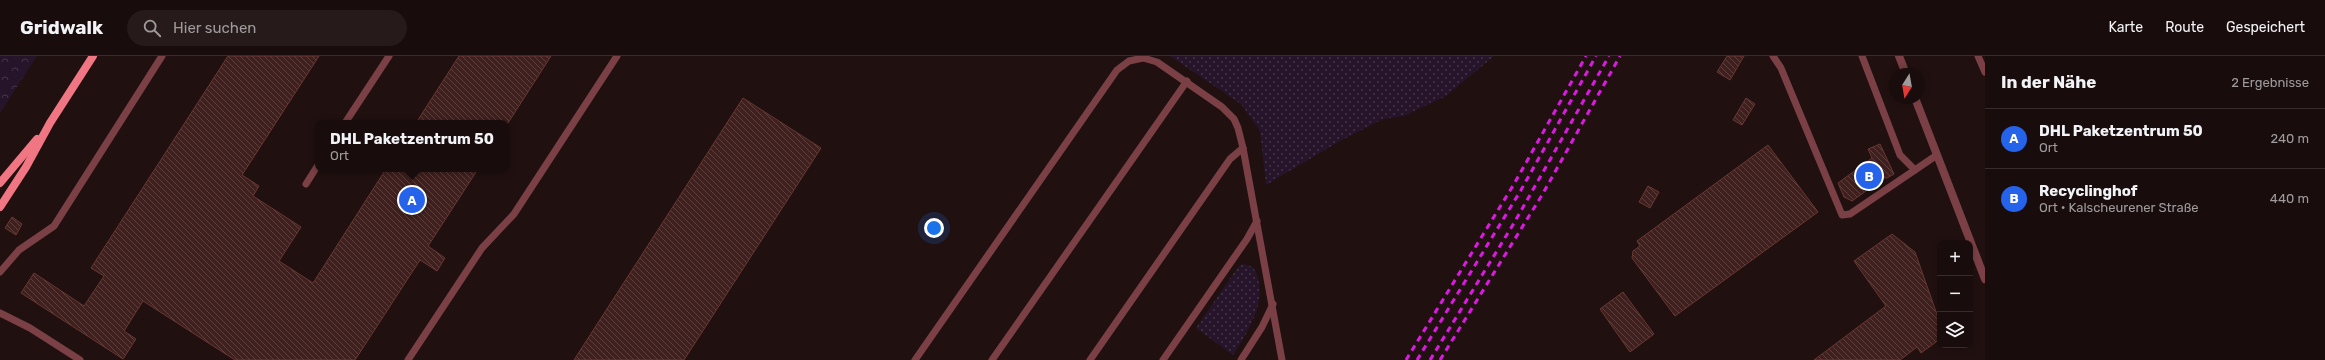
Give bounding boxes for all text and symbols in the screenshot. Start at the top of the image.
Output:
search box [127,10,407,46]
text: Gridwalk [20,16,103,39]
icon: search [141,17,163,39]
text: Hier suchen [173,19,256,37]
text: Karte [2108,19,2143,36]
text: Route [2165,19,2204,36]
text: Gespeichert [2226,19,2305,36]
north arrow [1889,68,1925,104]
text: In der Nähe [2001,72,2096,92]
text: 2 Ergebnisse [2231,75,2309,90]
popup [315,120,509,172]
text: DHL Paketzentrum 50 [2039,122,2203,140]
text: DHL Paketzentrum 50 [330,130,494,148]
text: A [2009,131,2019,146]
text: 240 m [2270,131,2309,146]
text: Ort [2039,140,2058,155]
text: Ort [330,148,349,163]
pin: B [1856,161,1882,191]
text: Recyclinghof [2039,182,2137,200]
pin: A [399,185,425,215]
text: B [2009,191,2019,206]
text: 440 m [2270,191,2309,206]
text: Ort · Kalscheurener Straße [2039,200,2199,215]
your location [924,218,944,238]
map controls [1937,240,1973,348]
button: + [1937,240,1973,276]
button: − [1937,276,1973,312]
button: layers [1937,312,1973,348]

